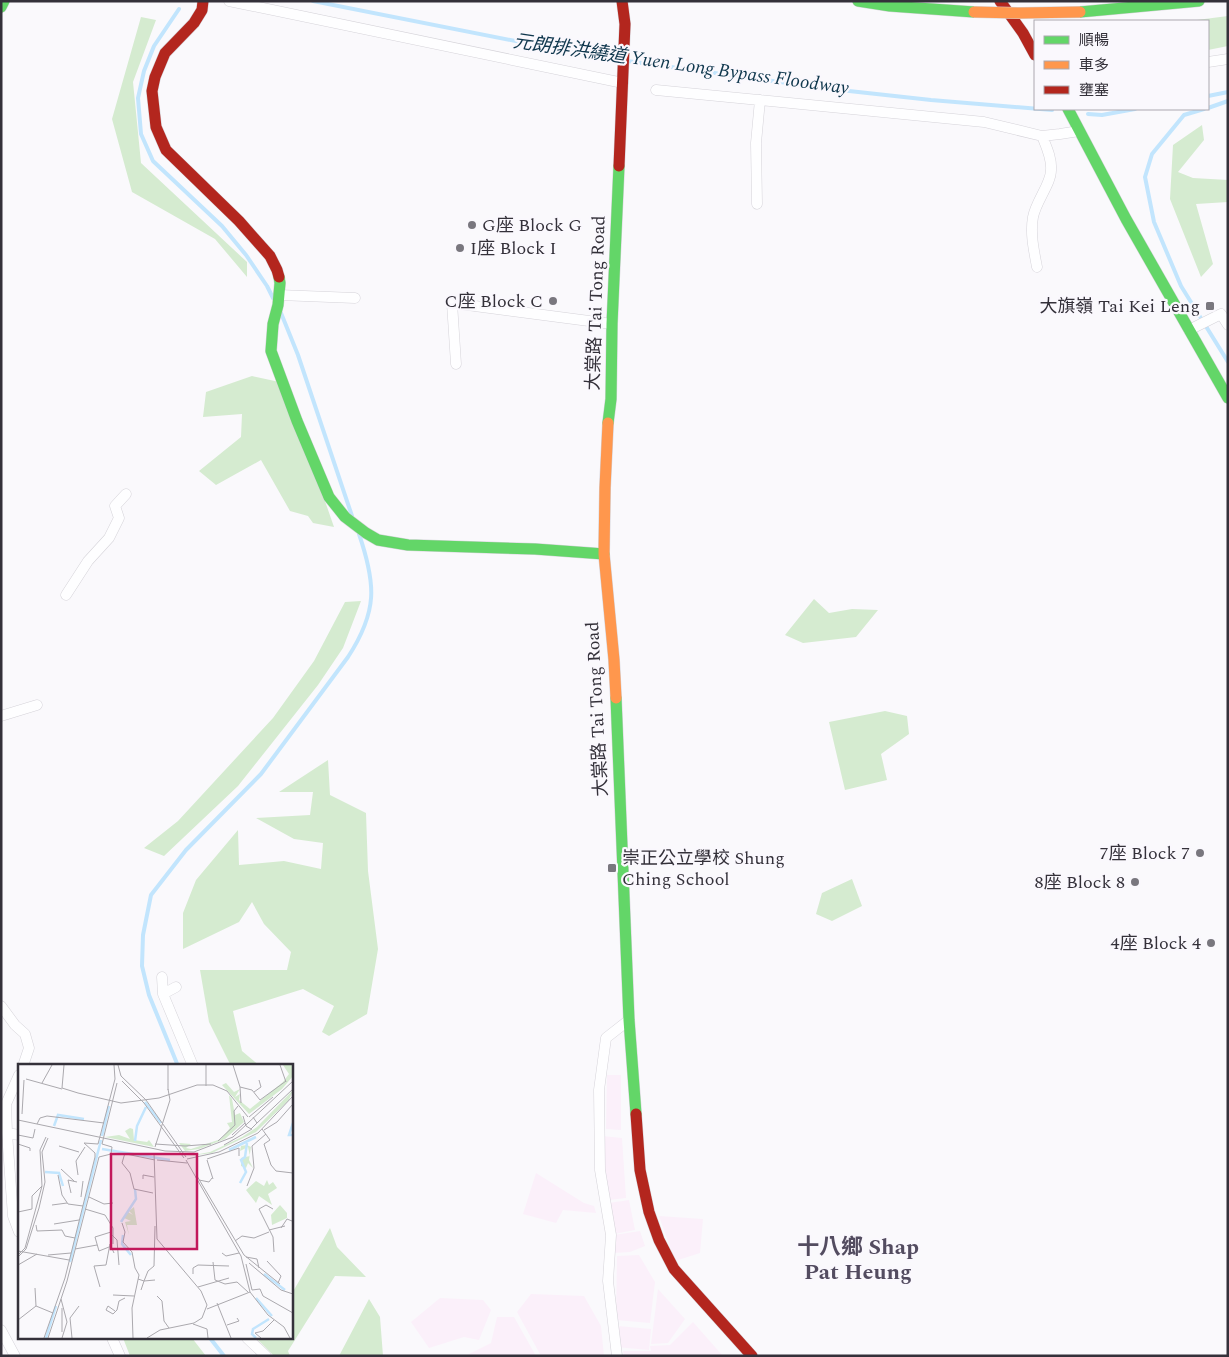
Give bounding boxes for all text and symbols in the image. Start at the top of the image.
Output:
legend [1034,20,1209,110]
water label: 元朗排洪繞道 Yuen Long Bypass Floodway [511,27,851,103]
text: 順暢 [1079,29,1109,52]
text: 車多 [1079,54,1109,77]
text: 壅塞 [1079,79,1109,102]
place label: G座 Block G [482,212,582,239]
street label: 大棠路 Tai Tong Road [579,215,613,391]
marker: G座 Block G [466,219,478,231]
place label: I座 Block I [470,235,556,262]
marker: I座 Block I [454,242,466,254]
place label: C座 Block C [444,288,543,315]
place label: 大旗嶺 Tai Kei Leng [1039,293,1200,320]
marker: C座 Block C [547,295,559,307]
marker: 大旗嶺 Tai Kei Leng [1204,300,1216,312]
street label: 大棠路 Tai Tong Road [579,621,615,797]
place label: 7座 Block 7 [1100,840,1190,867]
place label: 崇正公立學校 Shung Ching School [622,845,785,893]
marker: 7座 Block 7 [1194,847,1206,859]
marker: 崇正公立學校 Shung Ching School [606,862,618,874]
place label: 8座 Block 8 [1035,869,1125,896]
marker: 8座 Block 8 [1129,876,1141,888]
place label: 4座 Block 4 [1111,930,1201,957]
marker: 4座 Block 4 [1205,937,1217,949]
inset map [18,1064,292,1340]
district label: 十八鄉 Shap Pat Heung [797,1231,919,1289]

